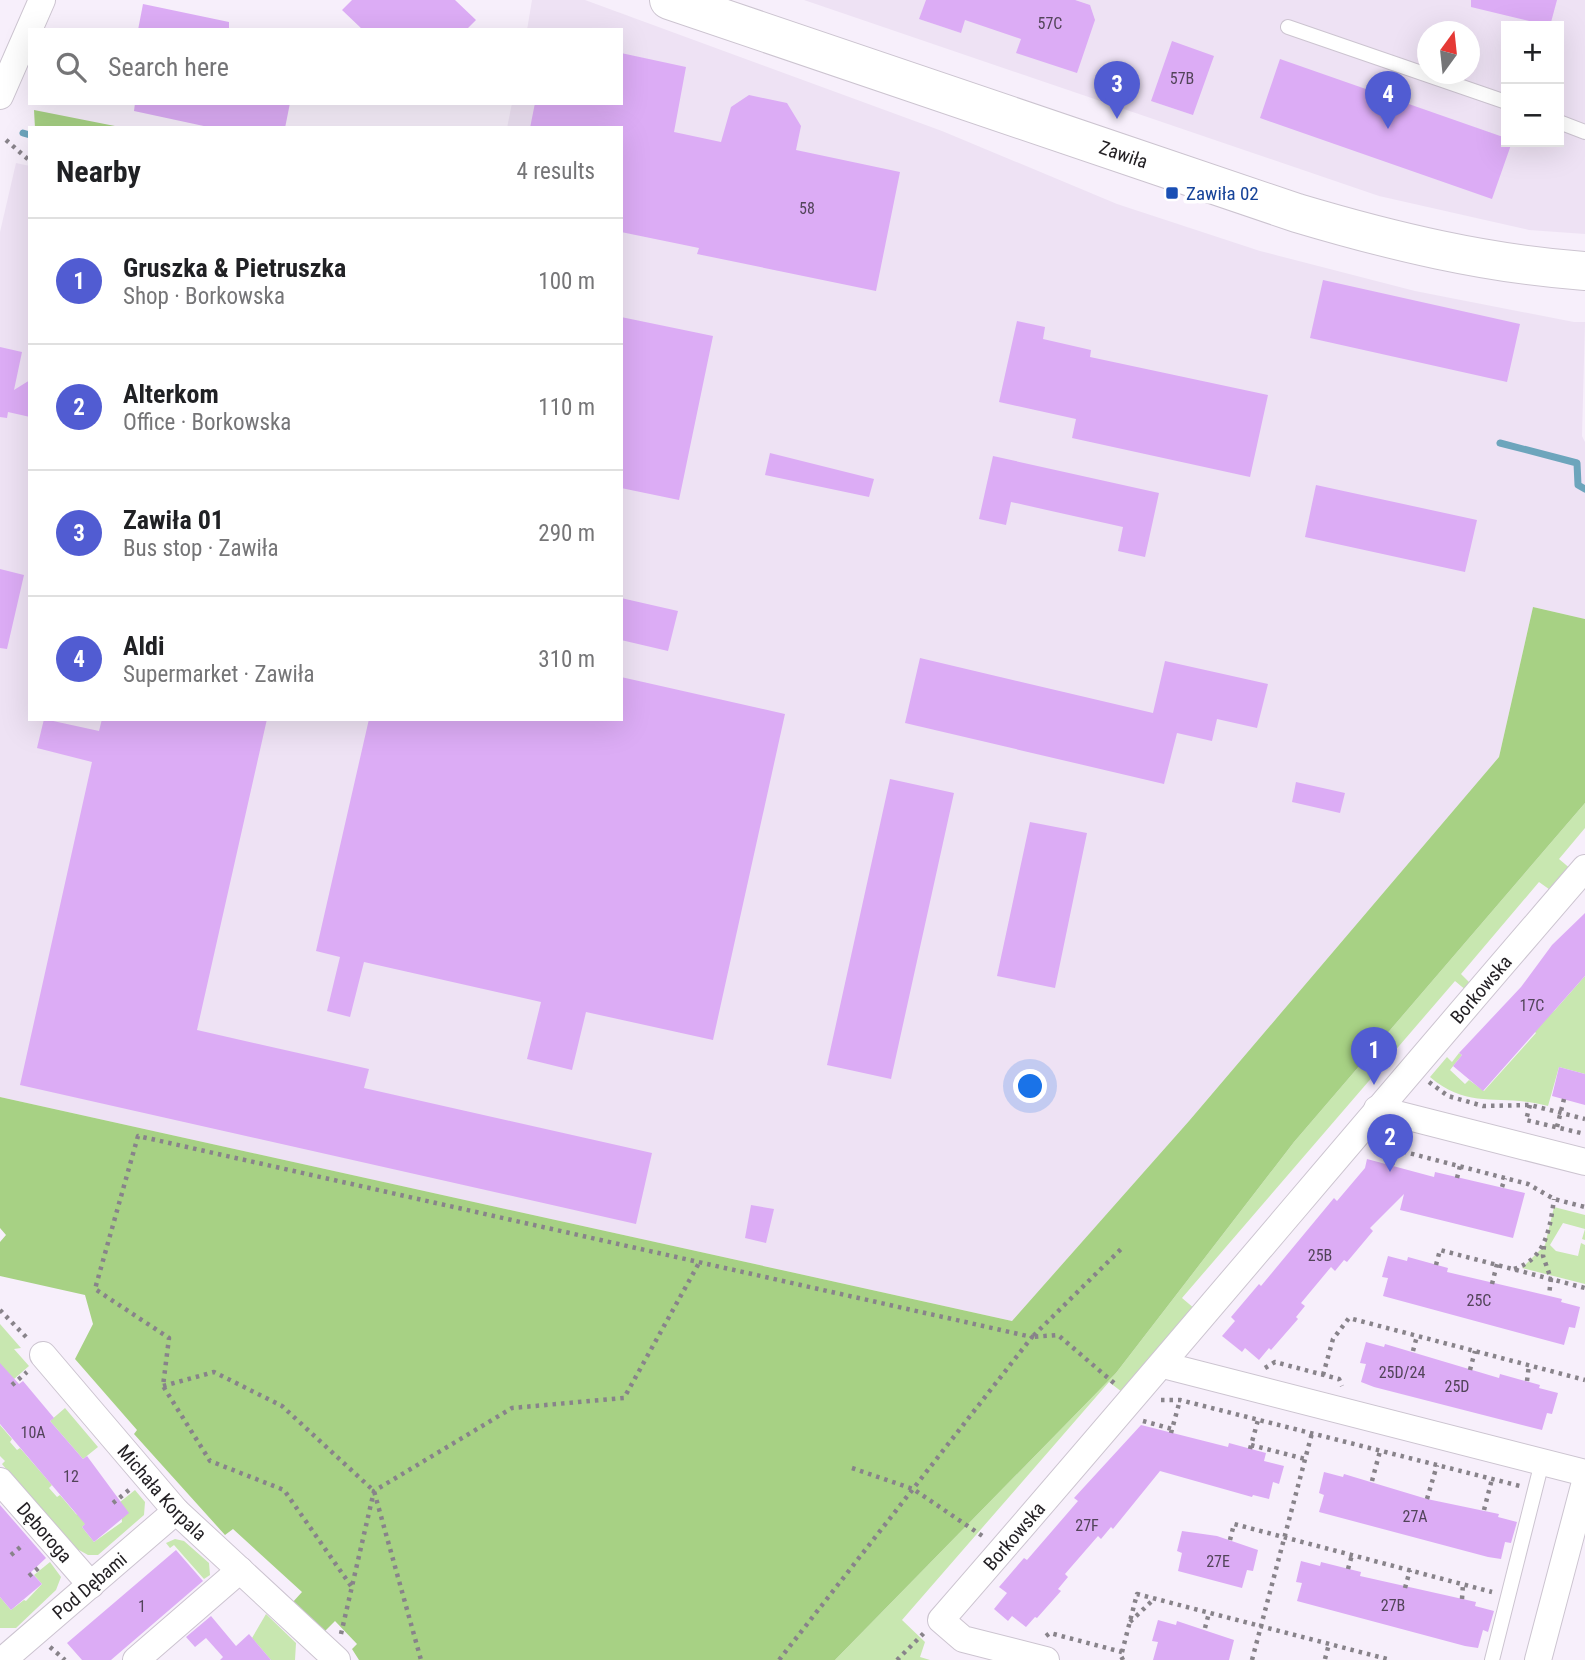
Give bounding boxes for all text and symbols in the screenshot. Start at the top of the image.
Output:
house number: 57C [1038,14,1062,33]
north arrow [1417,21,1480,84]
map controls [1501,21,1564,147]
button: + [1501,21,1564,84]
search box [28,28,623,105]
icon: search [52,48,90,86]
text: Search here [108,52,229,82]
pin: 3 [1094,61,1140,119]
house number: 57B [1170,69,1194,88]
pin: 4 [1365,71,1411,129]
button: − [1501,84,1564,147]
street label: Zawiła [1096,136,1151,174]
text: Nearby [56,154,141,189]
text: 4 results [517,158,595,185]
place label: Zawiła 02 [1186,182,1259,205]
marker: Zawiła 02 [1164,185,1180,201]
house number: 58 [799,199,815,218]
text: Gruszka & Pietruszka [123,253,346,283]
text: 1 [73,268,85,295]
text: 100 m [538,268,595,295]
text: Shop · Borkowska [123,283,285,310]
text: Alterkom [123,379,219,409]
text: 2 [73,394,85,421]
text: 110 m [538,394,595,421]
text: Office · Borkowska [123,409,291,436]
text: Zawiła 01 [123,505,224,535]
text: 3 [73,520,85,547]
text: 290 m [538,520,595,547]
text: Bus stop · Zawiła [123,535,279,562]
text: Aldi [123,631,165,661]
text: 4 [73,646,85,673]
text: 310 m [538,646,595,673]
text: Supermarket · Zawiła [123,661,314,688]
street label: Borkowska [1446,951,1517,1028]
house number: 17C [1520,996,1544,1015]
pin: 1 [1351,1027,1397,1085]
your location [1013,1069,1047,1103]
pin: 2 [1367,1114,1413,1172]
house number: 25B [1308,1246,1332,1265]
house number: 25C [1467,1291,1491,1310]
house number: 25D/24 [1379,1363,1425,1382]
house number: 25D [1445,1377,1469,1396]
house number: 10A [20,1423,46,1442]
street label: Michała Korpala [113,1440,211,1545]
house number: 12 [63,1467,79,1486]
street label: Borkowska [979,1497,1050,1575]
street label: Dęboroga [12,1498,77,1567]
house number: 27A [1402,1507,1428,1526]
house number: 27F [1075,1516,1099,1535]
street label: Pod Dębami [48,1548,132,1624]
house number: 27E [1206,1552,1230,1571]
house number: 27B [1381,1596,1405,1615]
house number: 1 [138,1597,146,1616]

